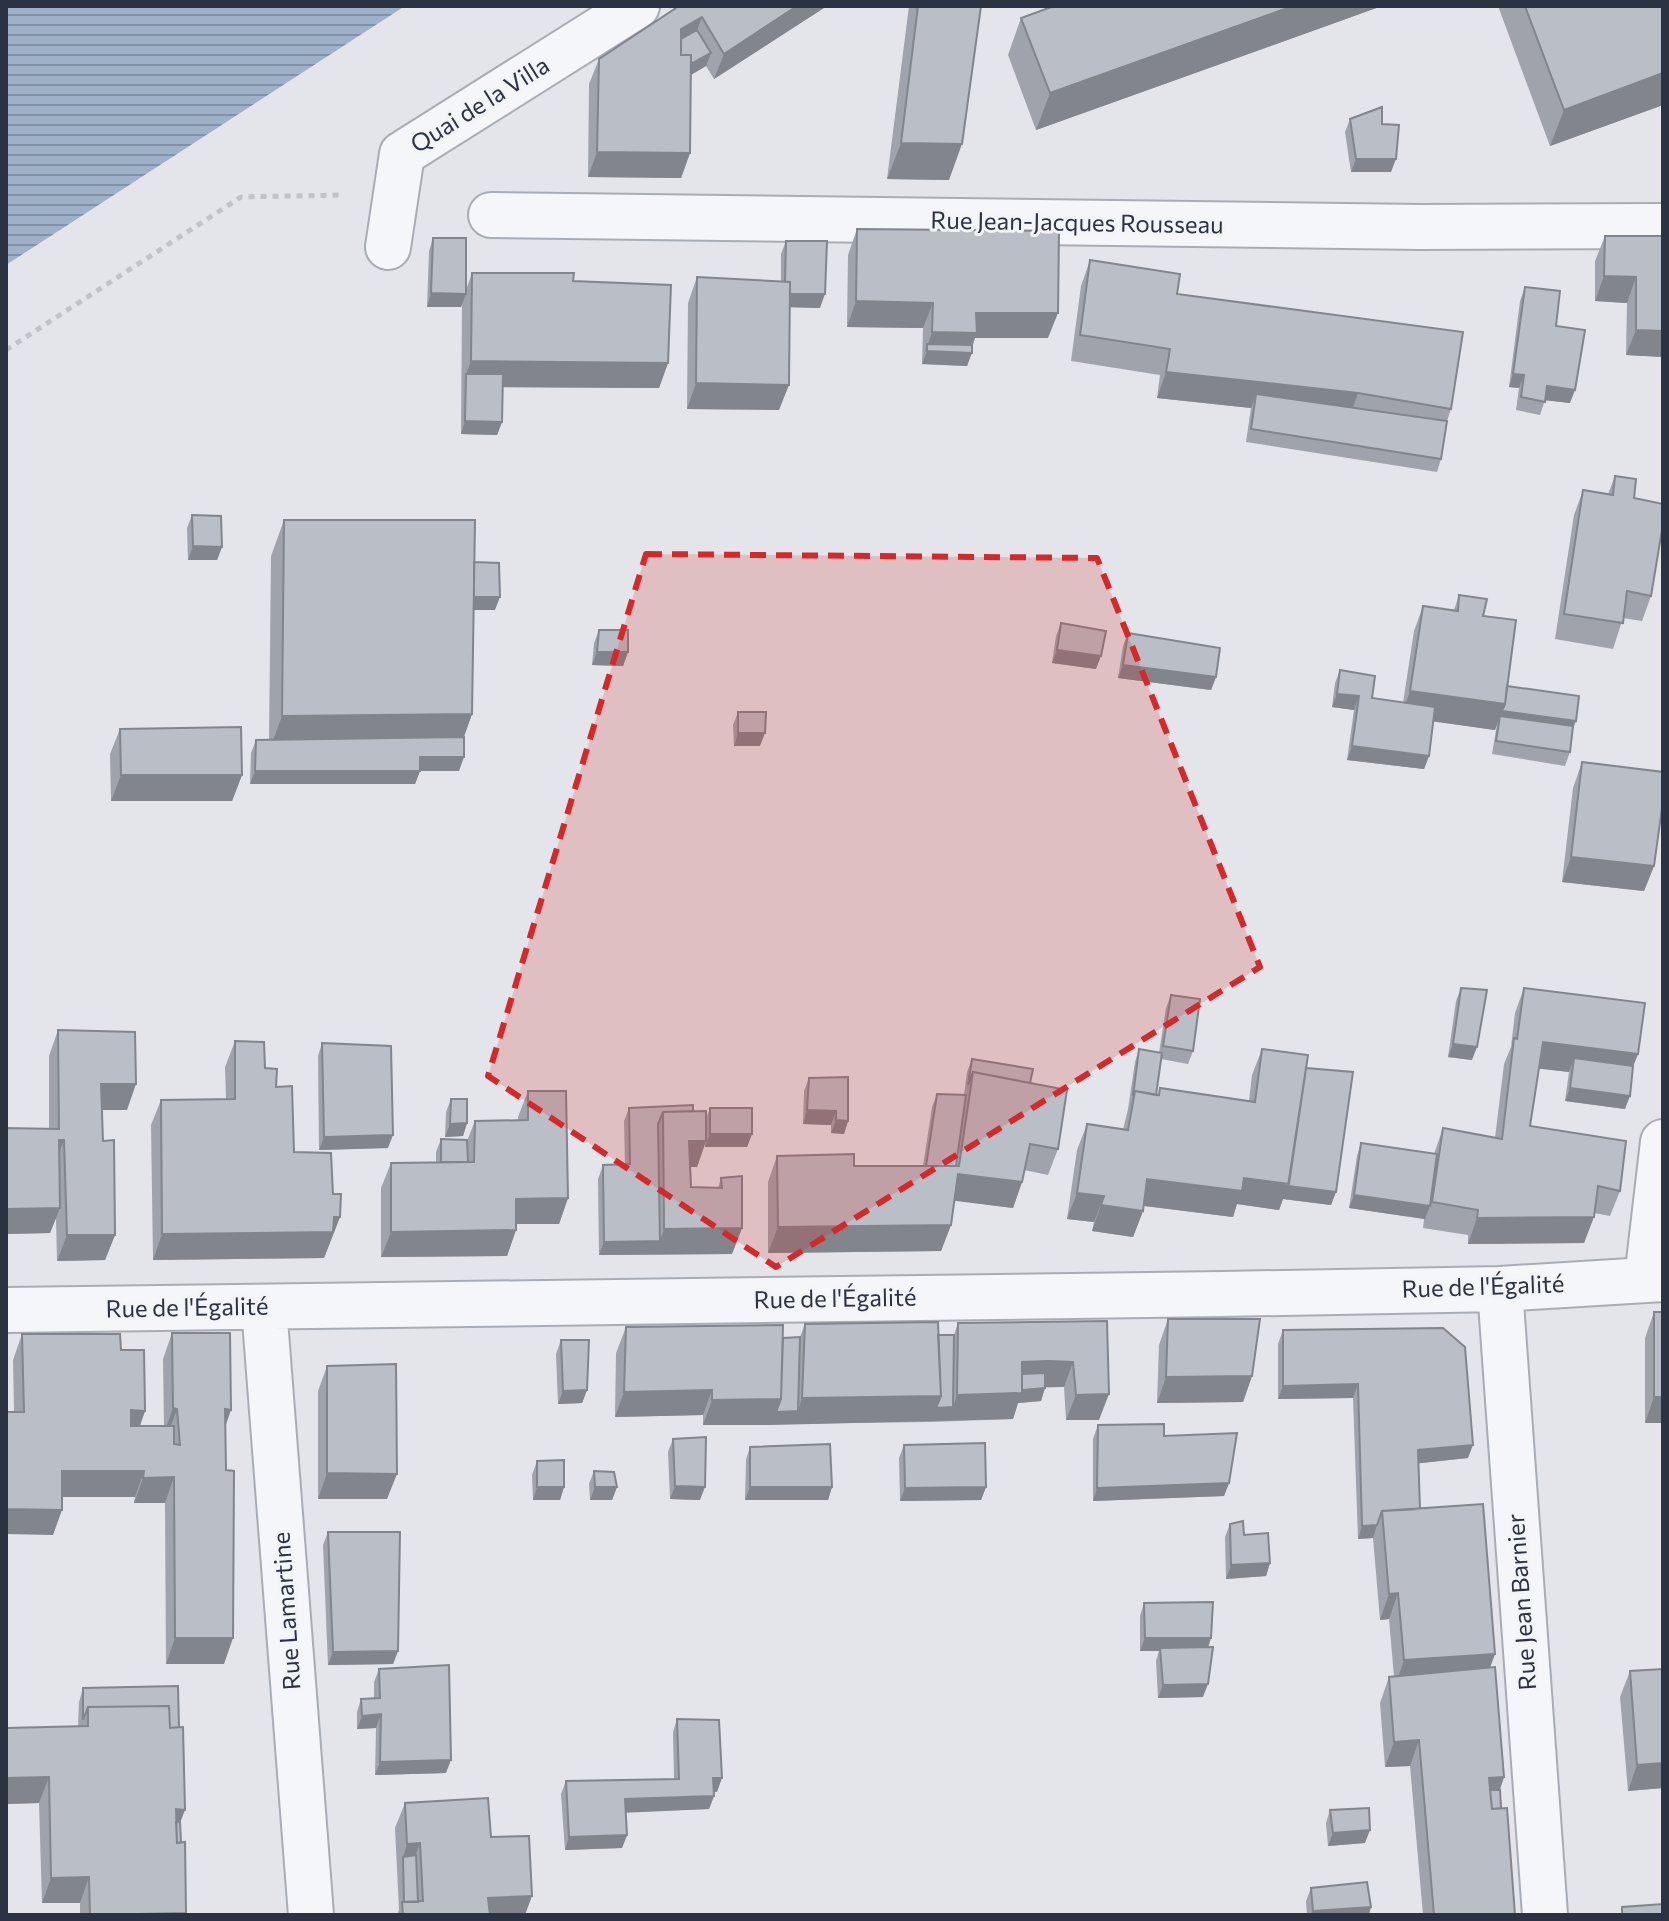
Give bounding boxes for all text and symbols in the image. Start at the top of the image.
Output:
street label: Quai de la Villa [404,50,554,158]
street label: Rue Jean-Jacques Rousseau [930,204,1224,239]
street label: Rue de l'Égalité [1401,1268,1565,1303]
street label: Rue de l'Égalité [753,1282,917,1313]
street label: Rue de l'Égalité [105,1291,269,1322]
street label: Rue Jean Barnier [1500,1512,1541,1691]
street label: Rue Lamartine [266,1531,305,1691]

